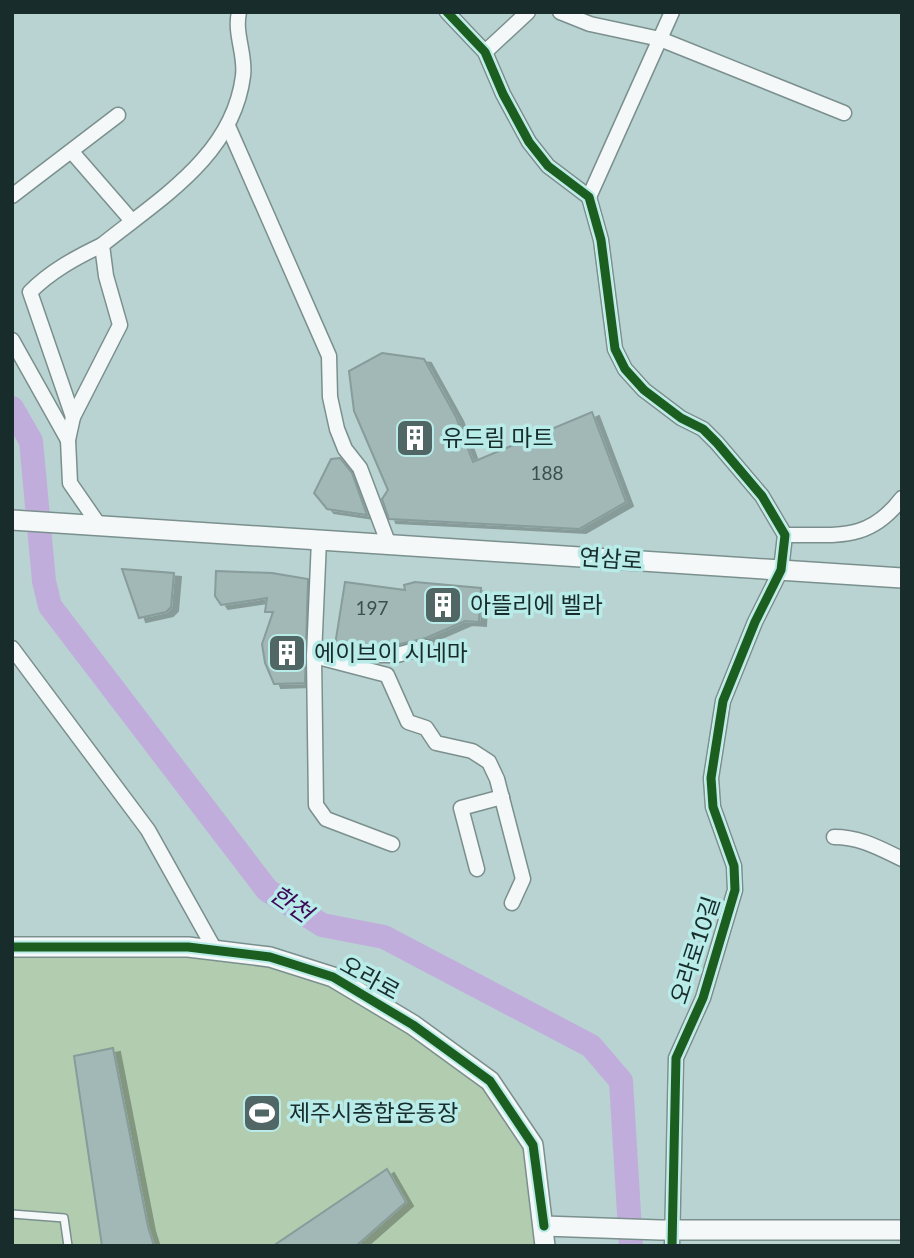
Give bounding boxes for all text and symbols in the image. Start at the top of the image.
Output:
building icon: 유드림 마트 [394,417,436,459]
place label: 유드림 마트 [442,423,554,451]
house number: 188 [530,461,564,484]
street label: 연삼로 [578,542,644,574]
building icon: 아뜰리에 벨라 [422,584,464,626]
place label: 아뜰리에 벨라 [470,590,603,618]
house number: 197 [355,596,389,619]
building icon: 에이브이 시네마 [266,632,308,674]
place label: 에이브이 시네마 [314,638,468,666]
water label: 한천 [265,878,321,929]
street label: 오라로10길 [664,892,725,1007]
street label: 오라로 [336,949,405,1005]
sports icon: 제주시종합운동장 [241,1092,283,1134]
place label: 제주시종합운동장 [289,1098,458,1126]

